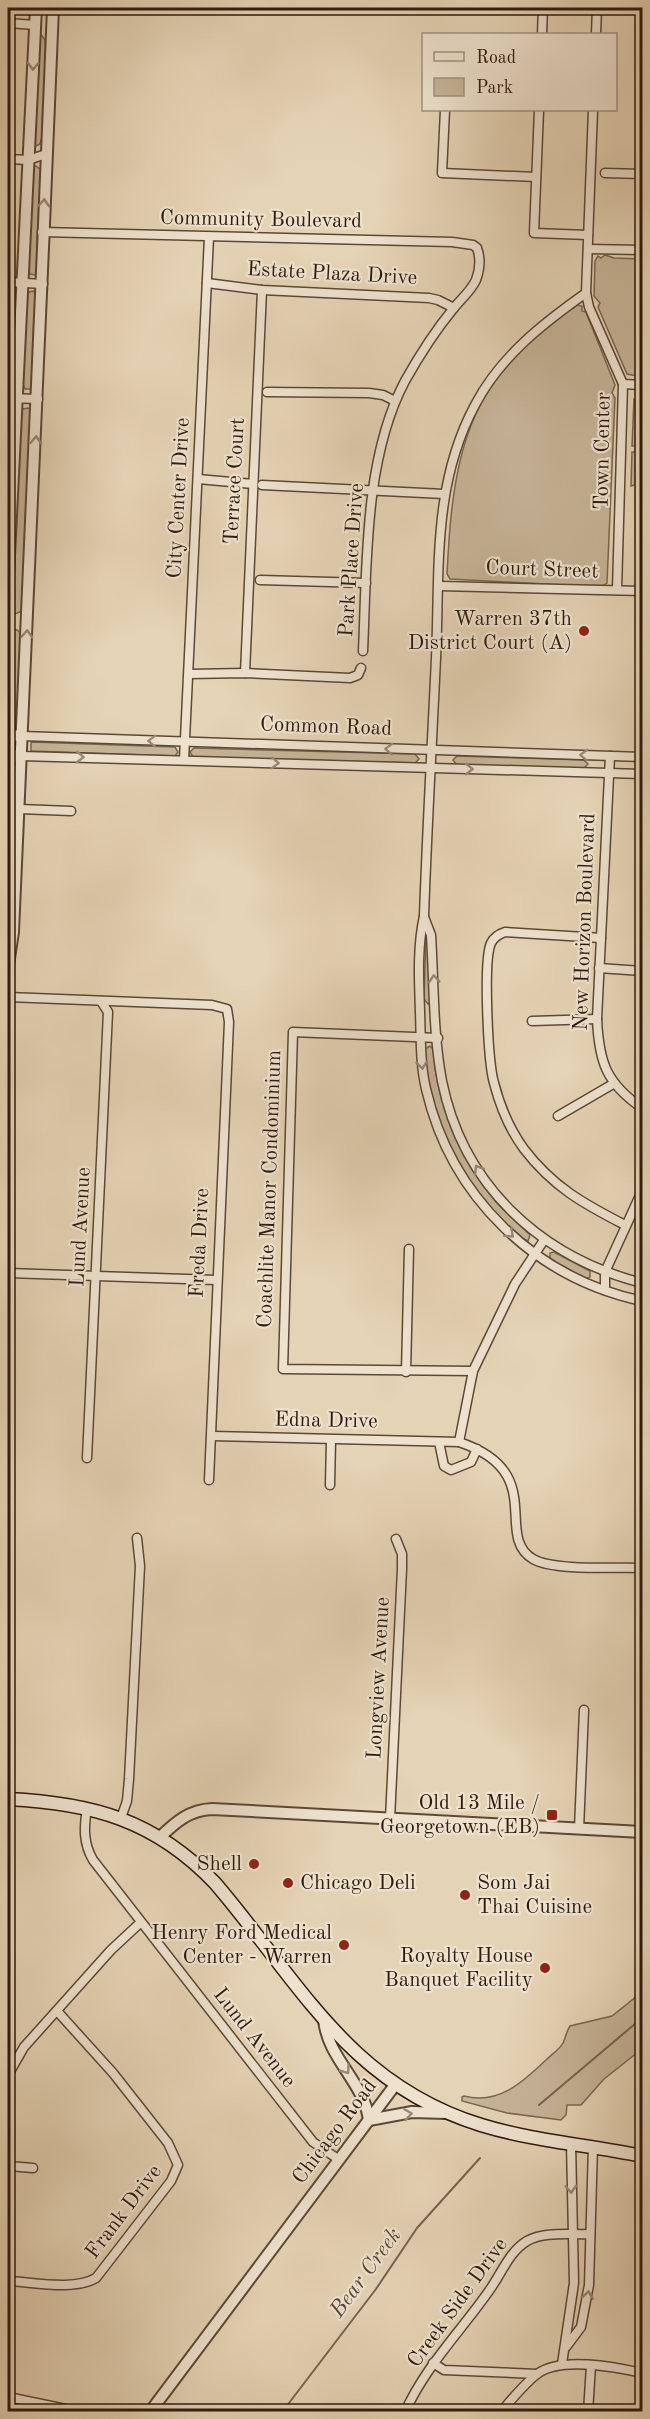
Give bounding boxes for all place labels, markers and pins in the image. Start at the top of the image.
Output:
place label: Warren 37th District Court (A) [408,609,572,654]
marker: Warren 37th District Court (A) [577,624,591,638]
place label: Old 13 Mile / Georgetown (EB) [380,1793,540,1838]
marker: Old 13 Mile / Georgetown (EB) [545,1808,559,1822]
place label: Shell [197,1854,242,1875]
marker: Shell [247,1857,261,1871]
place label: Chicago Deli [300,1873,416,1894]
place label: Som Jai Thai Cuisine [477,1873,592,1918]
marker: Chicago Deli [281,1876,295,1890]
marker: Som Jai Thai Cuisine [458,1888,472,1902]
place label: Henry Ford Medical Center - Warren [151,1923,332,1968]
marker: Henry Ford Medical Center - Warren [337,1938,351,1952]
place label: Royalty House Banquet Facility [384,1946,533,1991]
marker: Royalty House Banquet Facility [538,1961,552,1975]

